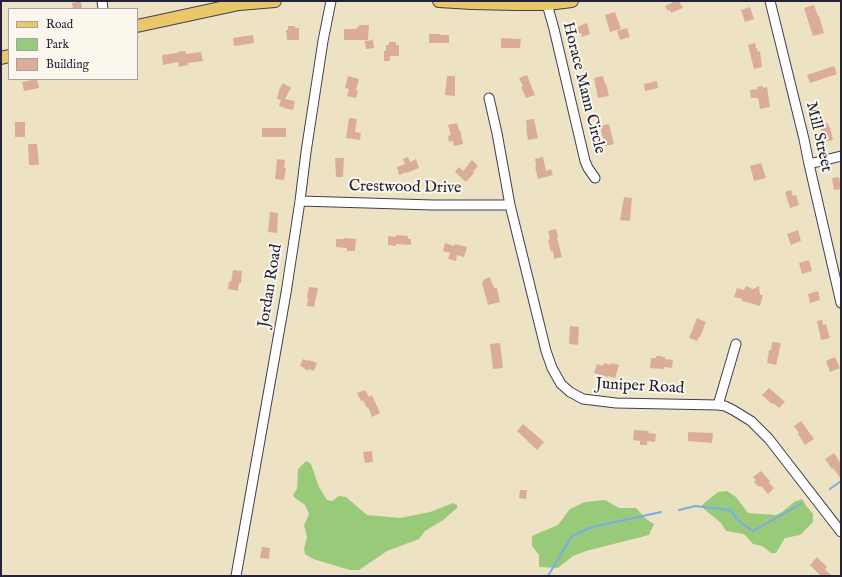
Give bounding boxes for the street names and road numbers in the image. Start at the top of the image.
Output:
street label: Horace Mann Circle [557,20,609,156]
street label: Mill Street [801,100,835,174]
street label: Crestwood Drive [349,177,461,199]
street label: Jordan Road [255,243,287,329]
street label: Juniper Road [595,375,685,399]

